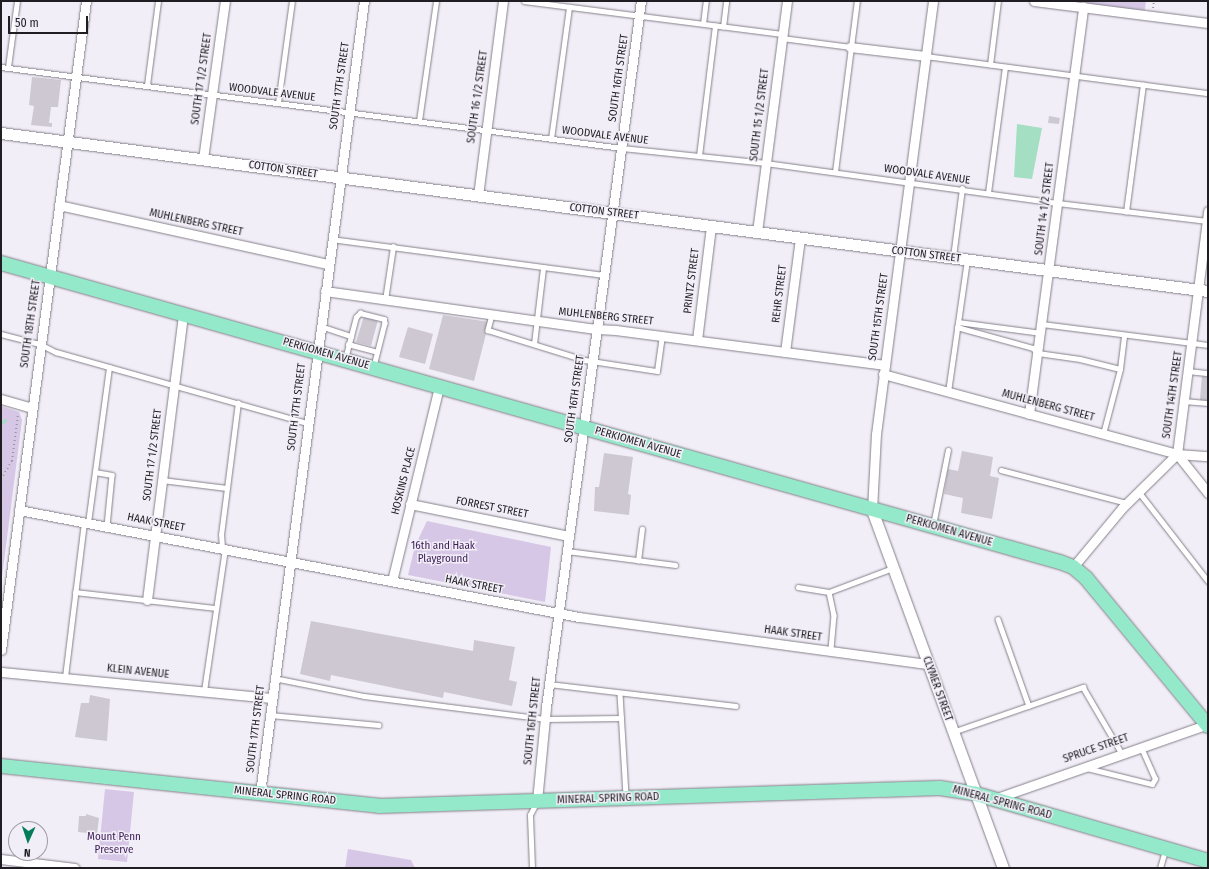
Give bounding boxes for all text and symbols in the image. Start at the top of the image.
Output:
scale bar [10,8,90,34]
text: 50 m [15,16,39,30]
street label: SOUTH 17 1/2 STREET [189,32,215,126]
street label: SOUTH 16TH STREET [606,33,632,123]
street label: SOUTH 17TH STREET [327,42,353,130]
street label: SOUTH 16 1/2 STREET [465,50,491,144]
street label: SOUTH 15 1/2 STREET [748,68,772,162]
street label: WOODVALE AVENUE [228,81,316,105]
street label: WOODVALE AVENUE [561,124,649,148]
street label: COTTON STREET [248,159,318,181]
street label: WOODVALE AVENUE [883,162,971,188]
street label: SOUTH 14 1/2 STREET [1033,162,1057,256]
street label: COTTON STREET [569,201,639,223]
street label: MUHLENBERG STREET [148,207,244,239]
street label: COTTON STREET [891,244,961,266]
street label: PRINTZ STREET [681,248,703,314]
street label: REHR STREET [770,264,790,324]
street label: SOUTH 15TH STREET [866,272,892,362]
street label: SOUTH 18TH STREET [18,279,44,369]
street label: MUHLENBERG STREET [558,305,654,329]
street label: PERKIOMEN AVENUE [281,335,371,373]
street label: SOUTH 14TH STREET [1160,350,1186,440]
street label: SOUTH 16TH STREET [562,354,588,444]
street label: SOUTH 17TH STREET [285,363,309,451]
street label: MUHLENBERG STREET [1000,387,1096,425]
street label: SOUTH 17 1/2 STREET [141,408,165,502]
street label: PERKIOMEN AVENUE [593,424,683,462]
street label: HOSKINS PLACE [389,446,419,516]
street label: FORREST STREET [455,495,529,521]
street label: HAAK STREET [126,511,186,535]
street label: PERKIOMEN AVENUE [904,512,994,550]
park label: 16th and Haak Playground [411,540,475,566]
street label: HAAK STREET [444,573,504,597]
street label: HAAK STREET [763,623,823,645]
street label: CLYMER STREET [919,655,955,723]
street label: KLEIN AVENUE [106,662,170,682]
street label: SOUTH 16TH STREET [522,676,544,766]
street label: SOUTH 17TH STREET [244,685,268,773]
street label: SPRUCE STREET [1061,732,1131,766]
street label: MINERAL SPRING ROAD [951,783,1053,823]
street label: MINERAL SPRING ROAD [233,784,337,808]
street label: MINERAL SPRING ROAD [557,791,659,807]
north arrow [8,821,48,861]
park label: Mount Penn Preserve [87,831,141,857]
text: N [24,846,31,859]

